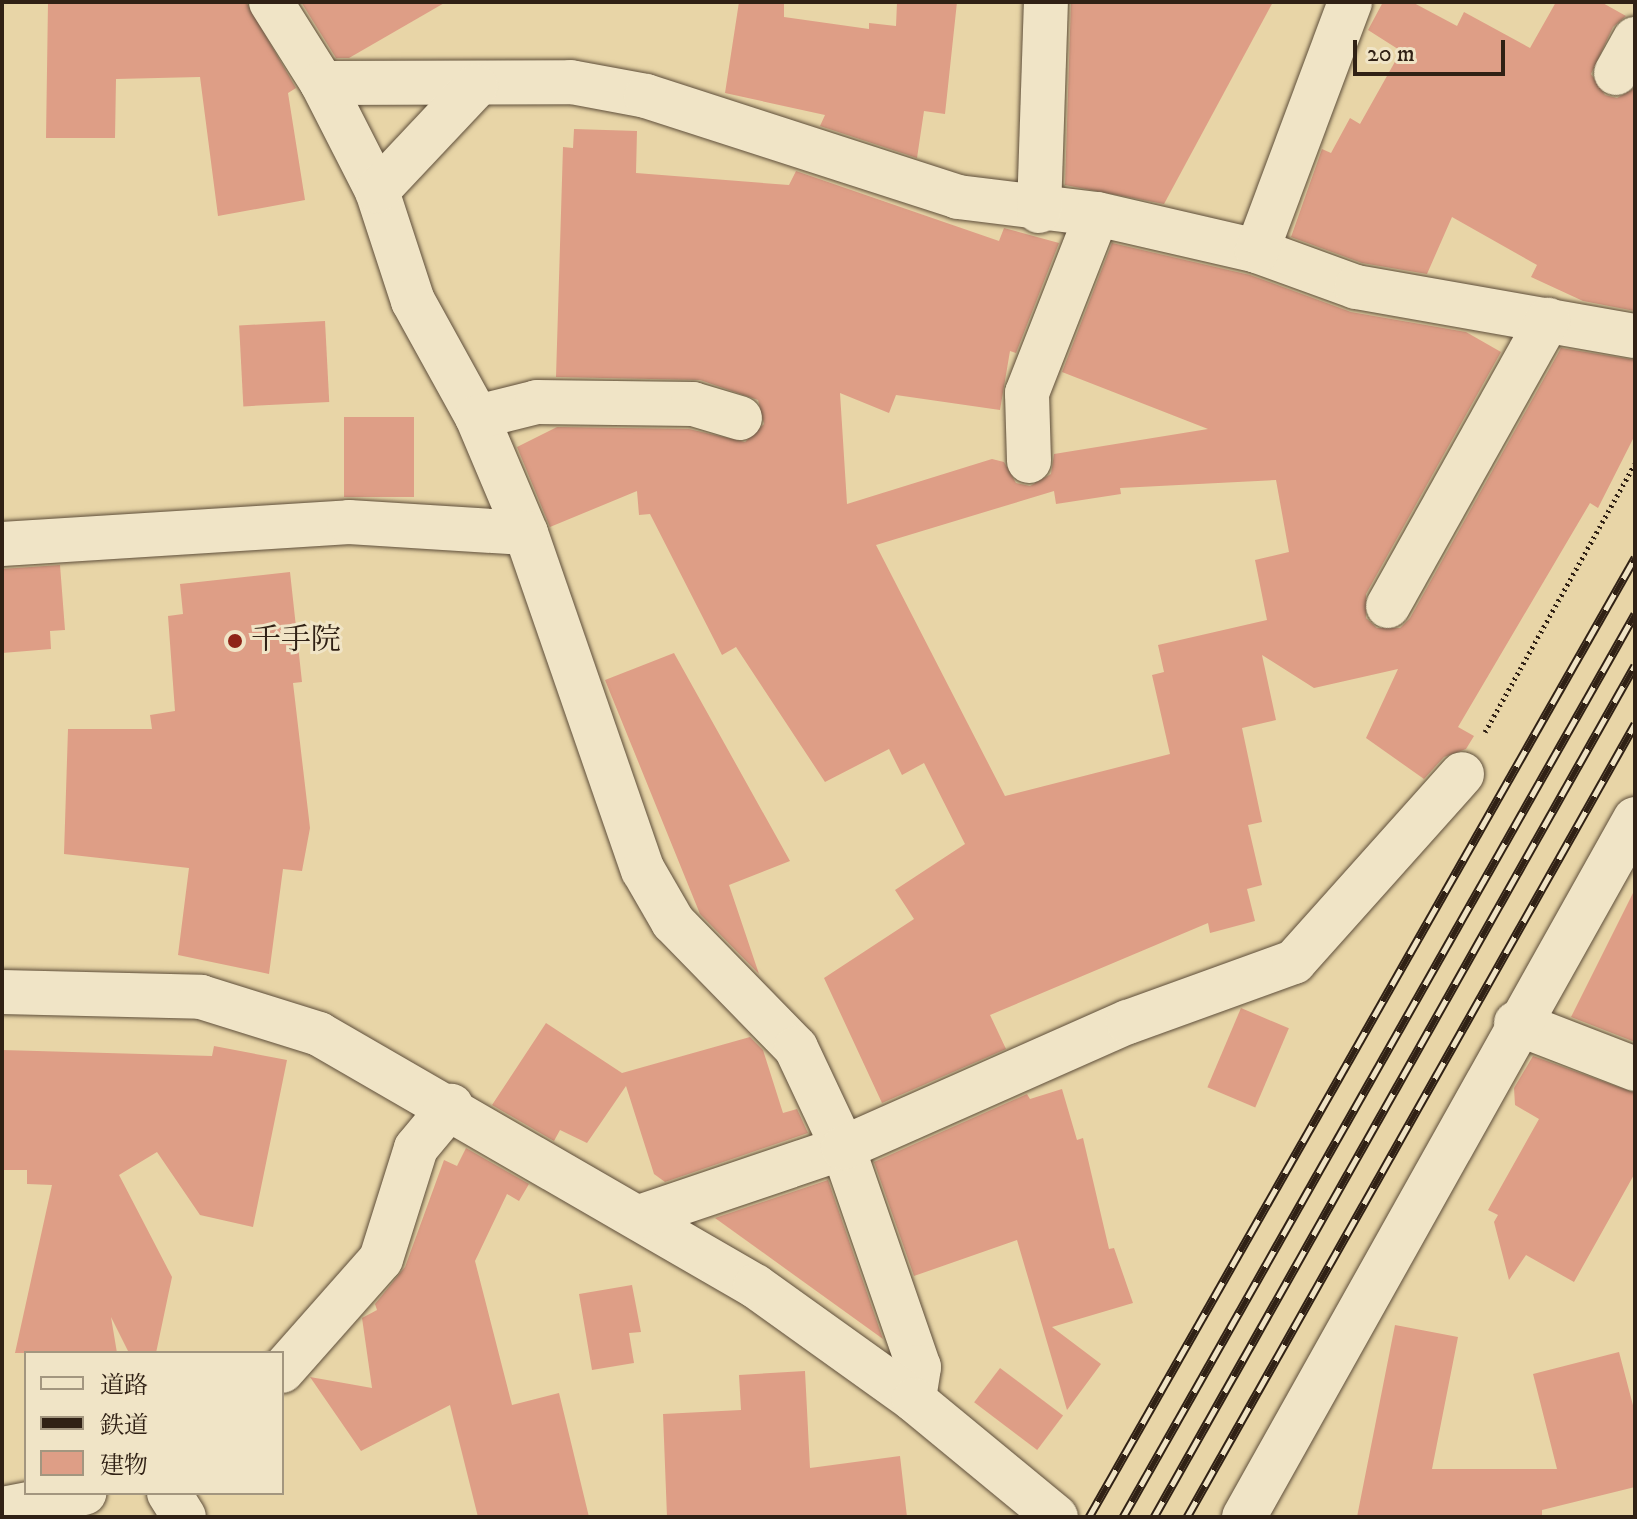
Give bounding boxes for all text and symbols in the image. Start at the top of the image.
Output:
scale bar [1357,24,1509,74]
text: 20 m [1367,39,1415,69]
place label: 千手院 [251,623,341,659]
marker: 千手院 [226,632,244,650]
legend [24,1351,284,1495]
text: 道路 [100,1371,148,1401]
text: 鉄道 [100,1411,148,1441]
text: 建物 [100,1451,148,1481]

